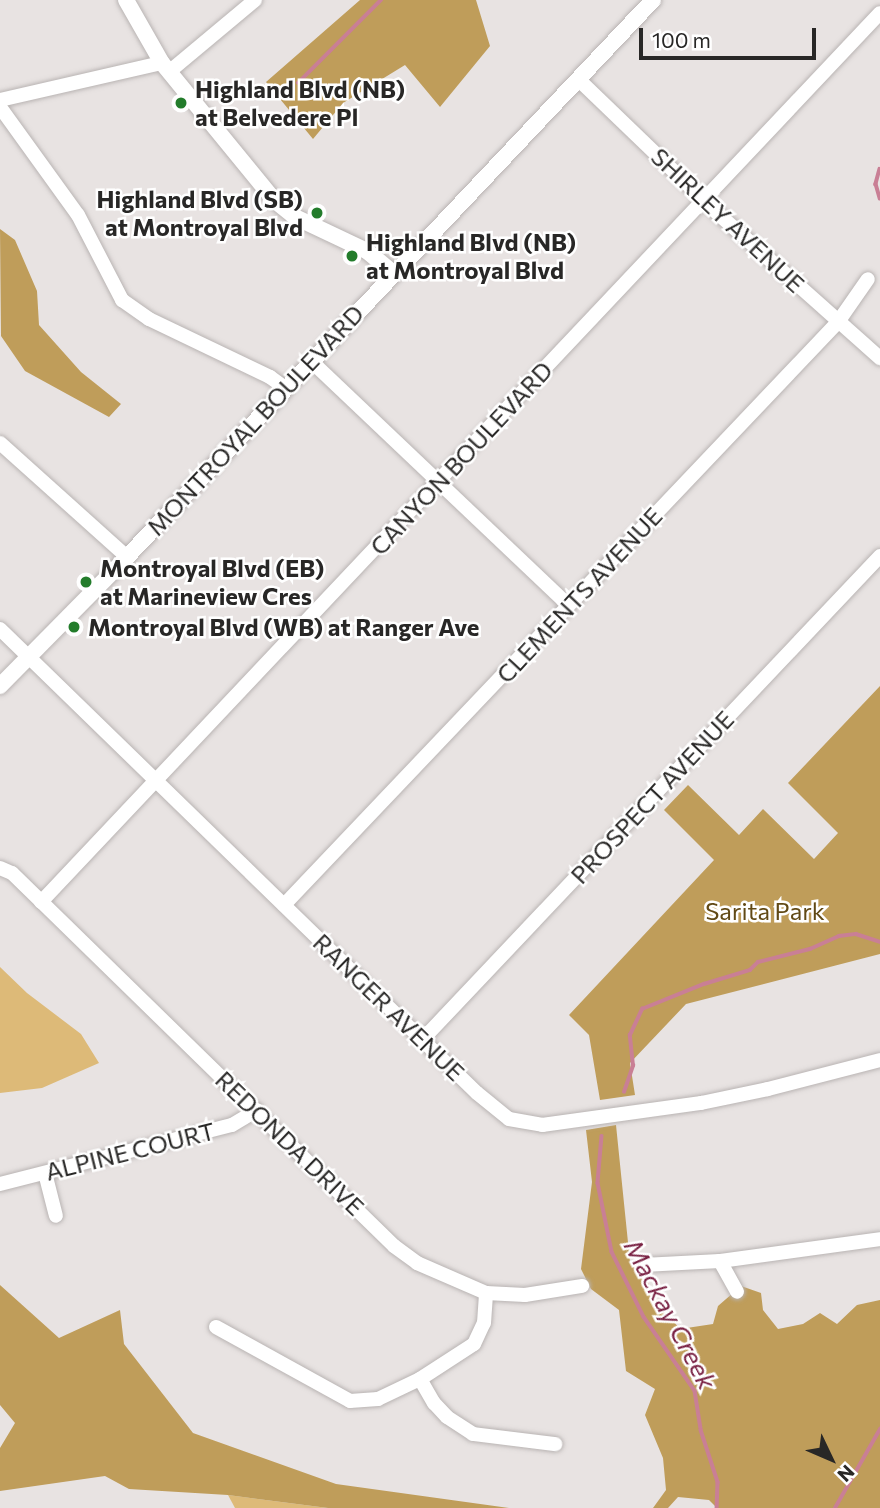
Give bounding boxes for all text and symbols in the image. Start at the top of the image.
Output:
scale bar [642,14,819,58]
text: 100 m [652,27,711,52]
place label: Highland Blvd (NB) at Belvedere Pl [195,75,405,131]
marker: Highland Blvd (NB) at Belvedere Pl [173,95,189,111]
street label: SHIRLEY AVENUE [646,142,810,298]
place label: Highland Blvd (SB) at Montroyal Blvd [96,185,303,241]
marker: Highland Blvd (SB) at Montroyal Blvd [309,205,325,221]
place label: Highland Blvd (NB) at Montroyal Blvd [366,228,576,284]
marker: Highland Blvd (NB) at Montroyal Blvd [344,248,360,264]
street label: MONTROYAL BOULEVARD [141,299,369,541]
street label: CANYON BOULEVARD [364,355,558,561]
street label: CLEMENTS AVENUE [490,501,668,689]
place label: Montroyal Blvd (EB) at Marineview Cres [100,554,324,610]
marker: Montroyal Blvd (EB) at Marineview Cres [78,574,94,590]
place label: Montroyal Blvd (WB) at Ranger Ave [88,613,479,641]
marker: Montroyal Blvd (WB) at Ranger Ave [66,619,82,635]
street label: PROSPECT AVENUE [565,705,739,889]
park label: Sarita Park [705,897,825,925]
street label: RANGER AVENUE [308,928,470,1086]
street label: REDONDA DRIVE [210,1065,370,1221]
street label: ALPINE COURT [42,1116,218,1186]
water label: Mackay Creek [618,1233,724,1395]
north arrow [796,1424,866,1494]
text: N [833,1461,860,1487]

